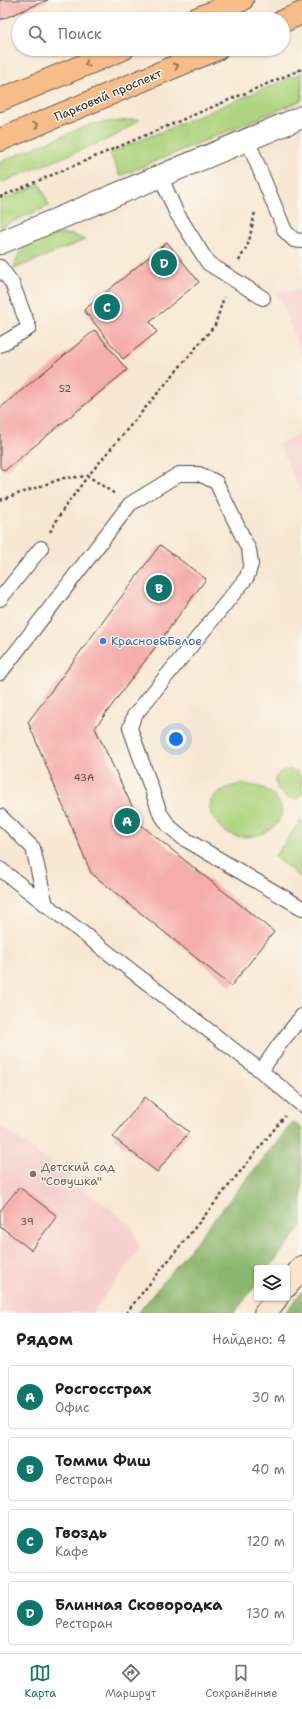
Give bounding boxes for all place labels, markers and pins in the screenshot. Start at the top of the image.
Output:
pin: D [151,248,177,278]
pin: C [94,292,120,322]
pin: B [146,573,172,603]
place label: Красное&Белое [111,633,202,649]
marker: Красное&Белое [98,636,108,646]
pin: A [114,806,140,836]
place label: Детский сад "Совушка" [41,1159,115,1189]
marker: Детский сад "Совушка" [28,1169,38,1179]

